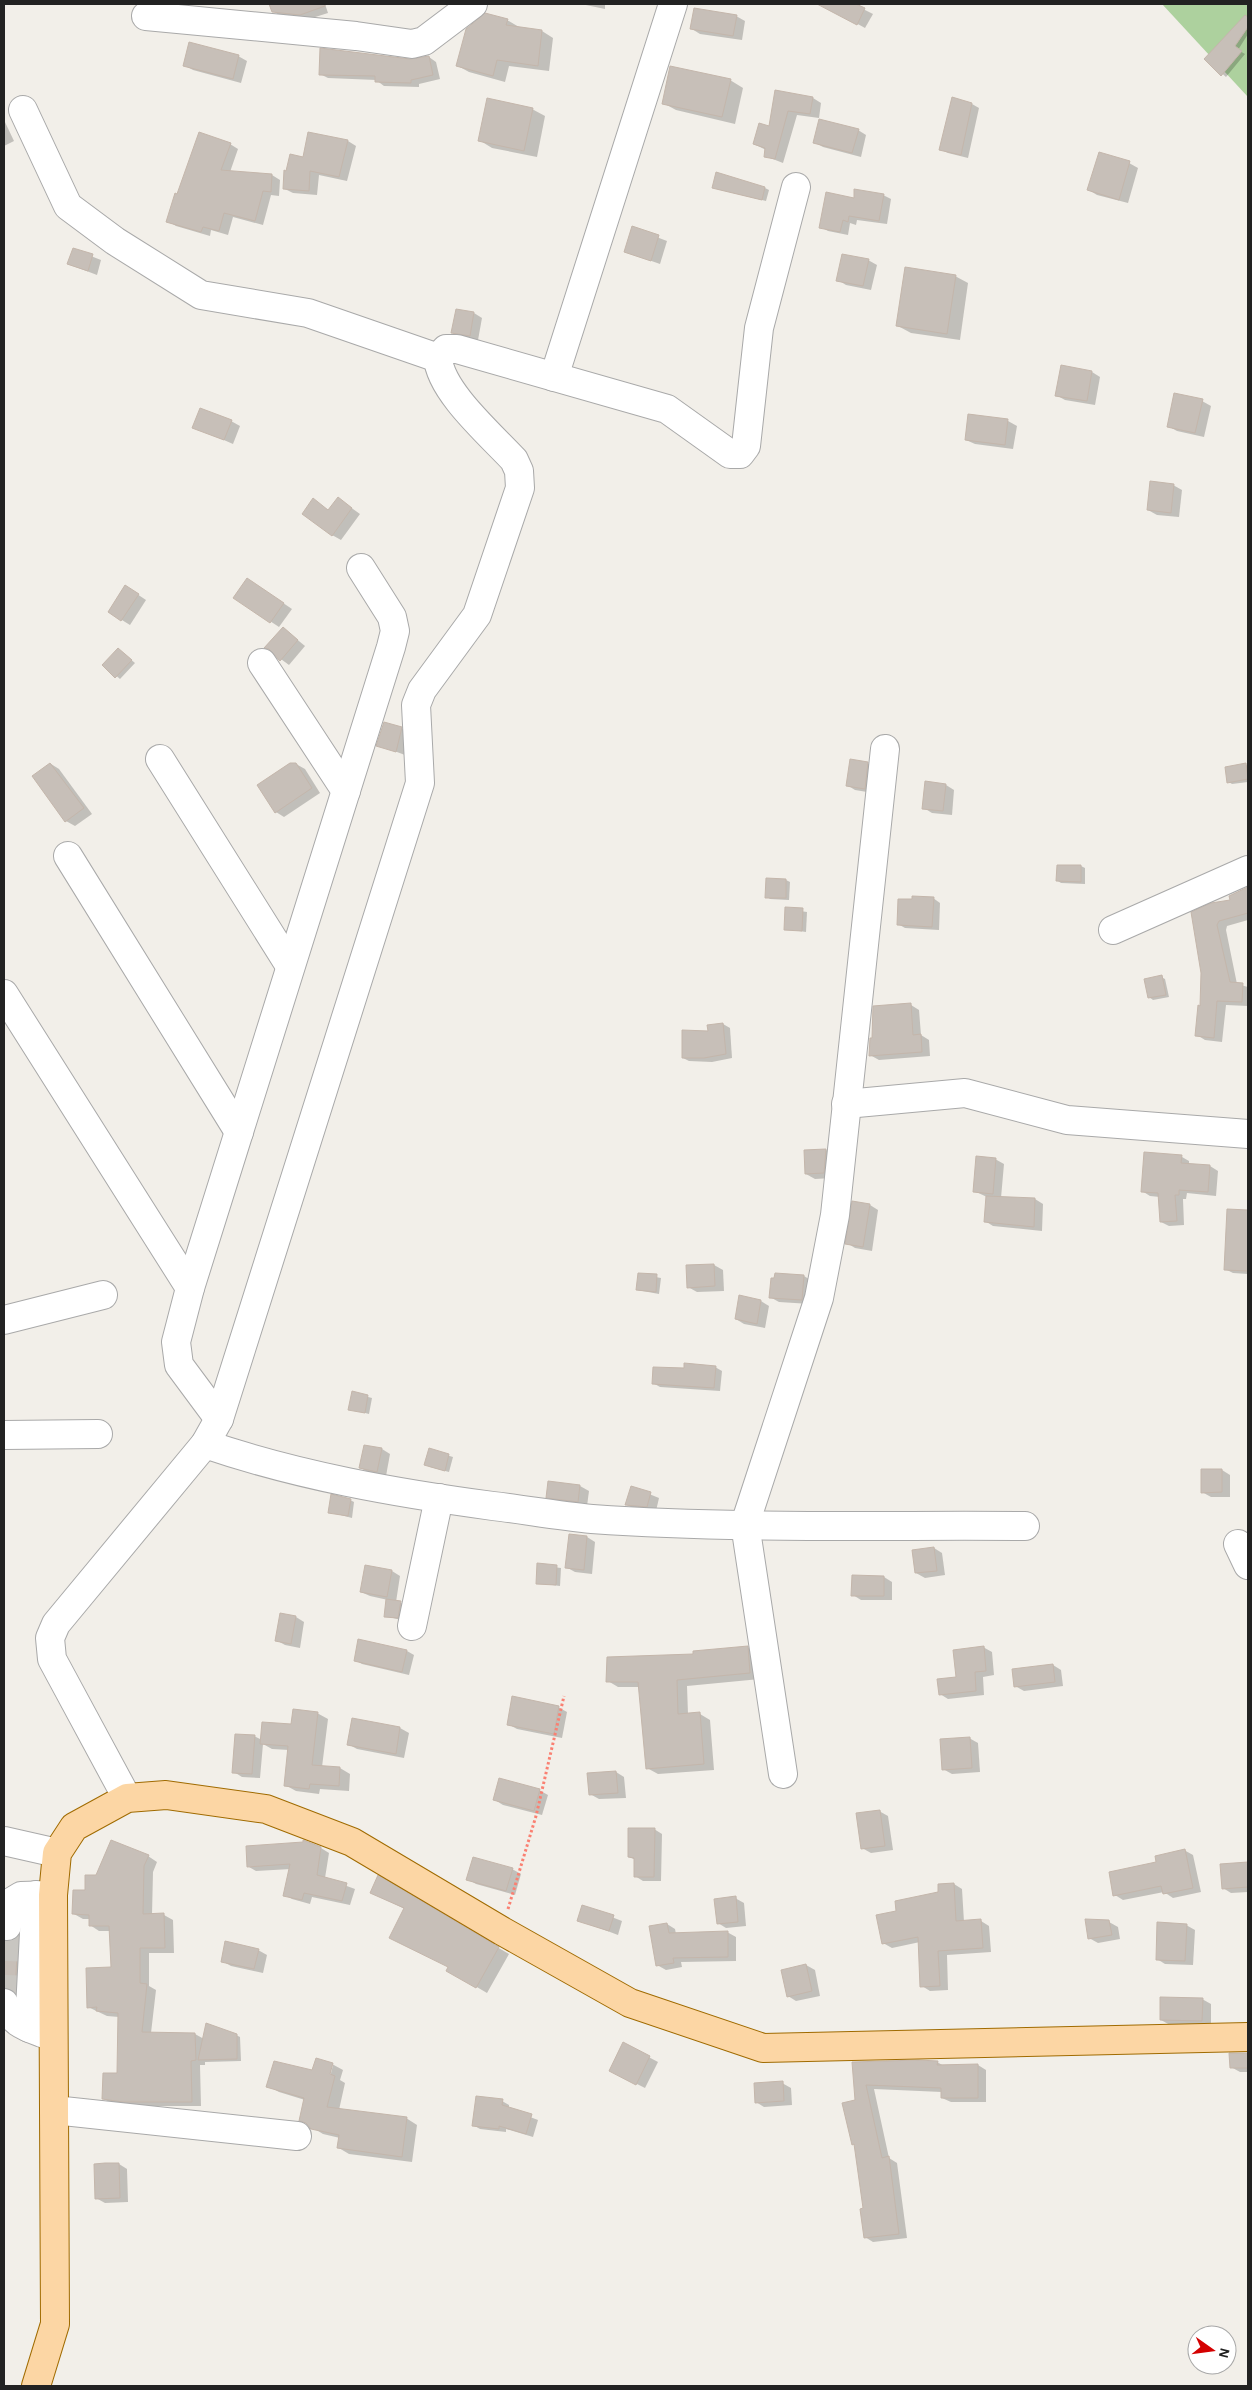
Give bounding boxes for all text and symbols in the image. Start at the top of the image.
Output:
north arrow [1187,2325,1237,2375]
text: N [1216,2346,1232,2359]

